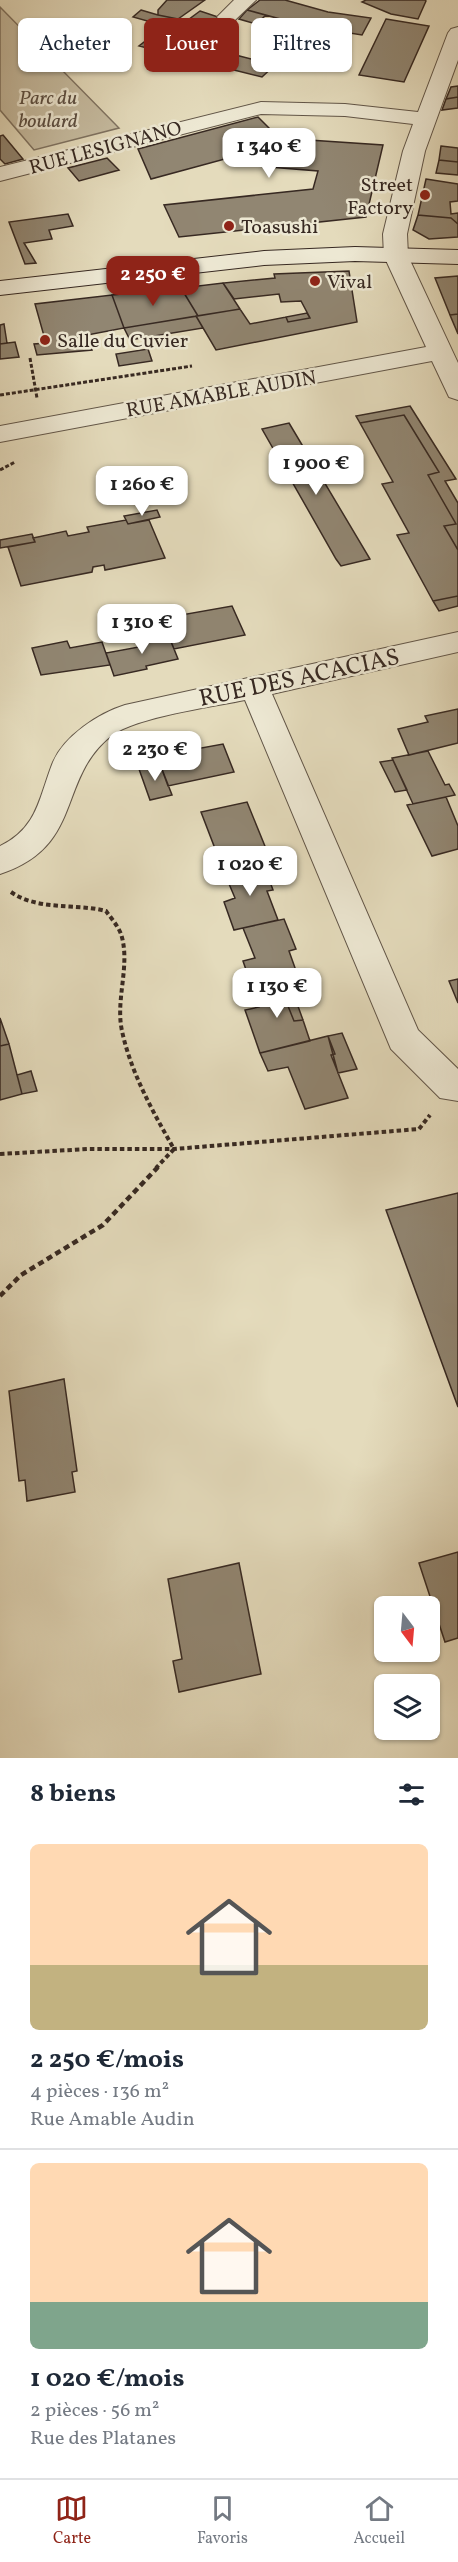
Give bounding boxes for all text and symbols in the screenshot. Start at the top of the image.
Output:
chip: Acheter [18,18,132,72]
chip: Louer [144,18,239,72]
chip: Filtres [251,18,352,72]
park label: Parc du boulard [18,85,78,136]
street label: RUE LESIGNANO [26,115,185,183]
pin: 1 340 € [214,128,324,179]
text: 1 340 € [236,133,302,161]
place label: Street Factory [347,172,413,223]
marker: Street Factory [418,188,432,202]
place label: Toasushi [241,214,318,242]
marker: Toasushi [222,219,236,233]
pin: 2 250 € [98,256,208,307]
text: 2 250 € [120,261,186,289]
place label: Vival [327,269,372,297]
marker: Vival [308,274,322,288]
place label: Salle du Cuvier [57,328,188,356]
marker: Salle du Cuvier [38,333,52,347]
street label: RUE AMABLE AUDIN [124,364,319,426]
pin: 1 900 € [261,445,371,496]
text: 1 900 € [283,450,349,478]
pin: 1 260 € [87,466,197,517]
text: 1 260 € [110,471,174,499]
pin: 1 310 € [87,604,197,655]
text: 1 310 € [111,609,173,637]
street label: RUE DES ACACIAS [196,641,403,717]
pin: 2 230 € [100,731,210,782]
text: 2 230 € [122,736,188,764]
pin: 1 020 € [195,846,305,897]
text: 1 020 € [217,851,283,879]
pin: 1 130 € [222,968,332,1019]
text: 1 130 € [246,973,308,1001]
north arrow [374,1596,440,1662]
map controls [374,1596,440,1740]
button: layers [374,1674,440,1740]
text: 8 biens [30,1776,116,1812]
icon: filters [395,1778,428,1811]
icon: home [175,1883,283,1991]
text: 2 250 €/mois [30,2042,184,2078]
text: 4 pièces · 136 m² [30,2078,169,2106]
text: Rue Amable Audin [30,2106,195,2134]
icon: home [175,2202,283,2310]
text: 1 020 €/mois [30,2361,185,2397]
text: 2 pièces · 56 m² [30,2397,159,2425]
text: Rue des Platanes [30,2425,176,2453]
tab: Carte [53,2492,91,2550]
tab: Favoris [197,2492,248,2550]
tab: Accueil [354,2492,405,2550]

